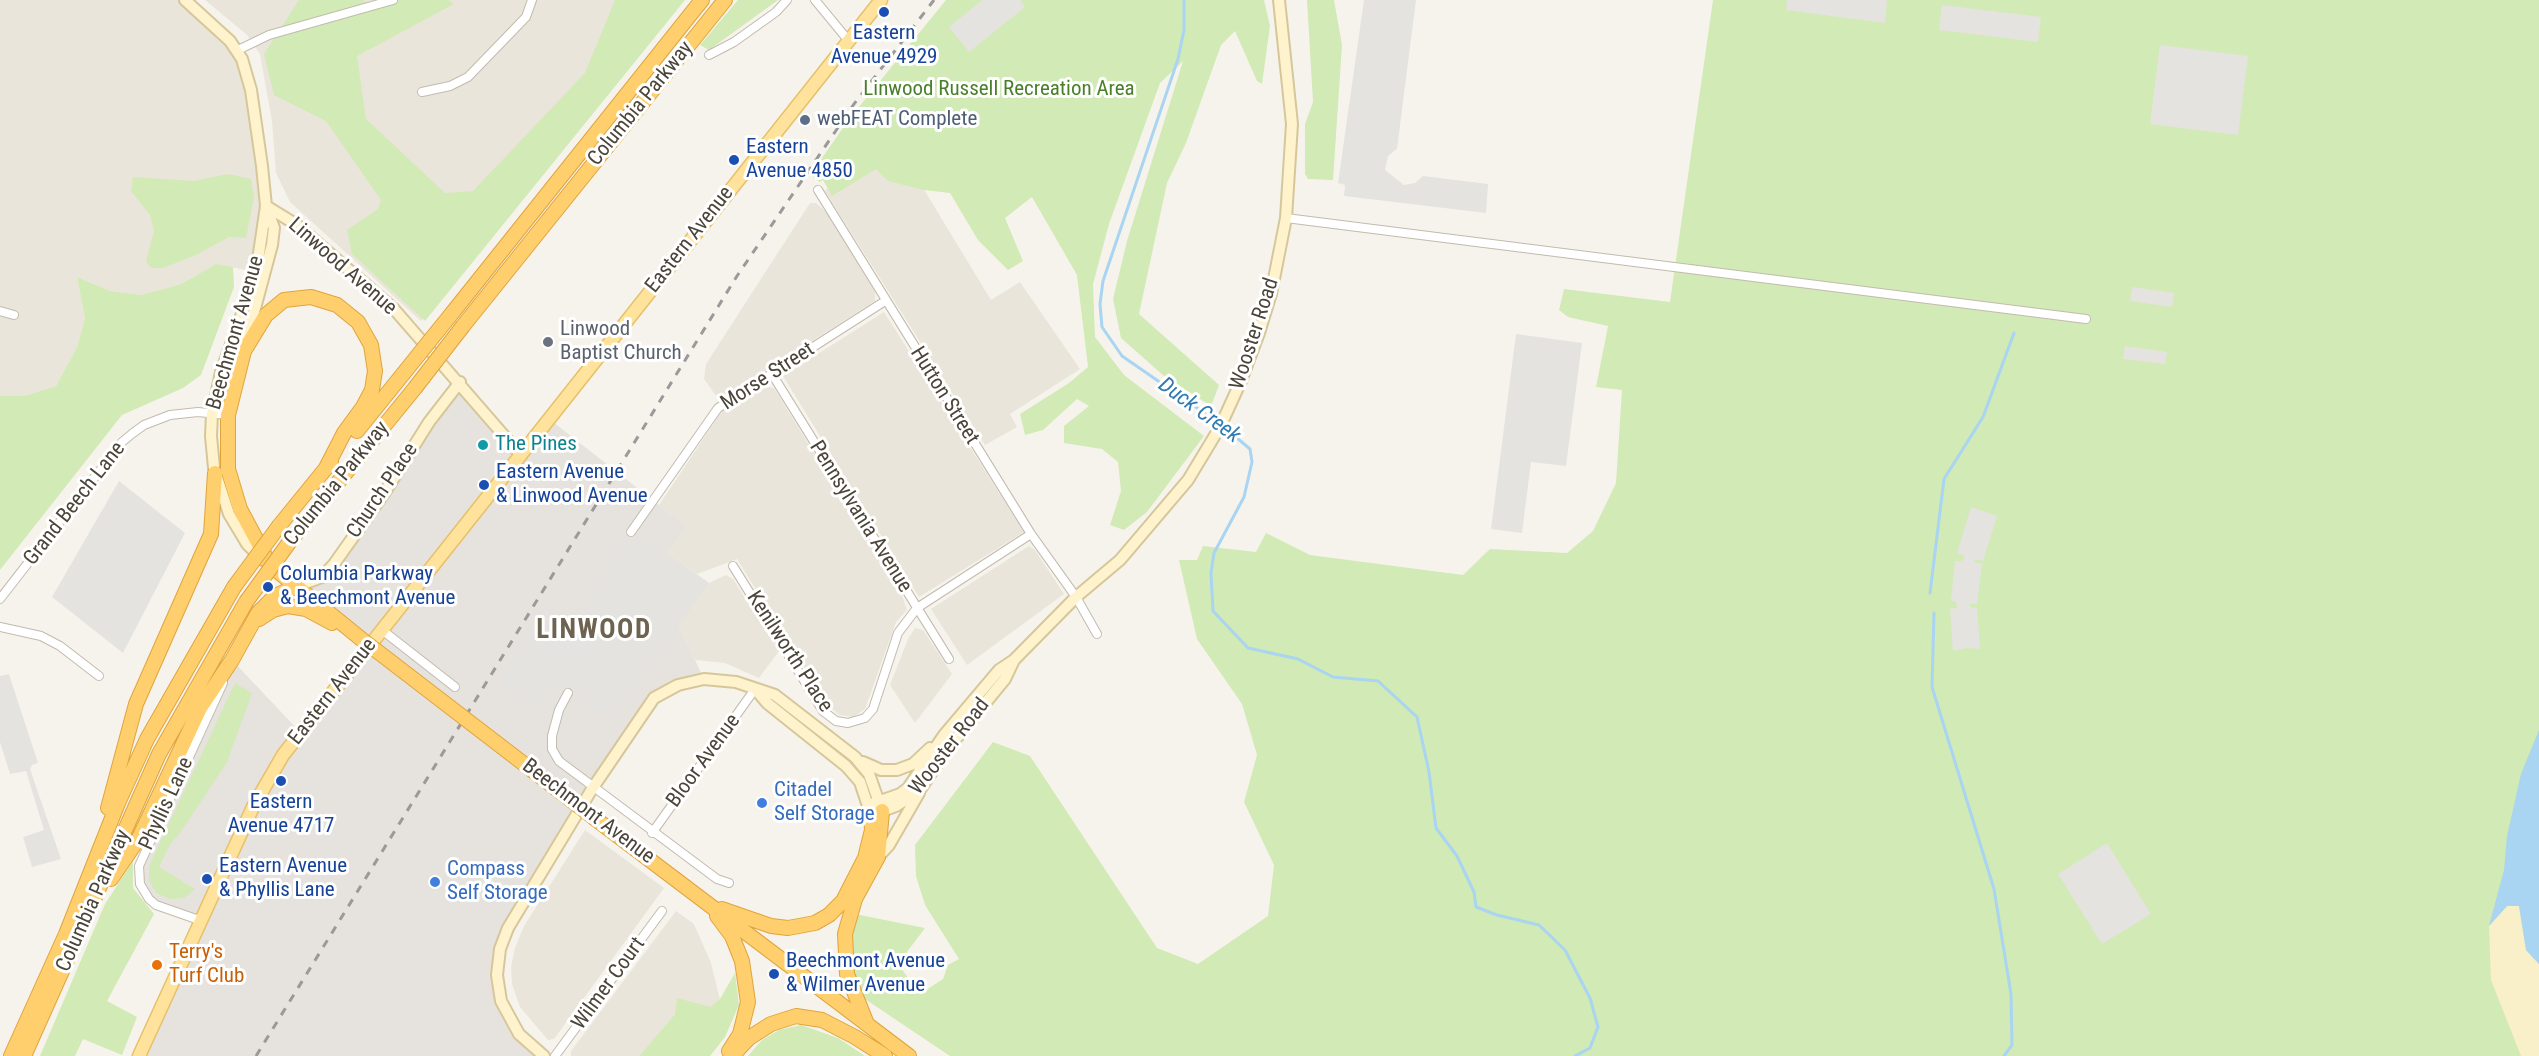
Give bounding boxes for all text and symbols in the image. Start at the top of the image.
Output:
marker: Eastern Avenue 4929 [877,5,891,19]
place label: Eastern Avenue 4929 [831,21,937,71]
street label: Columbia Parkway [583,37,699,171]
park label: Linwood Russell Recreation Area [863,77,1135,103]
place label: webFEAT Complete [817,107,977,133]
marker: webFEAT Complete [798,113,812,127]
place label: Eastern Avenue 4850 [746,135,853,185]
marker: Eastern Avenue 4850 [727,153,741,167]
street label: Eastern Avenue [641,182,739,298]
street label: Linwood Avenue [283,213,401,321]
street label: Beechmont Avenue [202,253,270,413]
street label: Wooster Road [1225,275,1285,393]
place label: Linwood Baptist Church [560,317,682,367]
marker: Linwood Baptist Church [541,335,555,349]
street label: Morse Street [717,337,819,417]
street label: Hutton Street [904,343,984,449]
water label: Duck Creek [1153,372,1245,450]
street label: Columbia Parkway [279,417,395,551]
place label: The Pines [495,432,577,458]
street label: Grand Beech Lane [19,437,131,571]
street label: Pennsylvania Avenue [803,437,917,597]
marker: The Pines [476,438,490,452]
street label: Church Place [342,439,424,543]
place label: Eastern Avenue & Linwood Avenue [496,460,648,510]
marker: Eastern Avenue & Linwood Avenue [477,478,491,492]
place label: Columbia Parkway & Beechmont Avenue [280,562,455,612]
marker: Columbia Parkway & Beechmont Avenue [261,580,275,594]
street label: Kenilworth Place [741,587,837,717]
district label: LINWOOD [536,615,652,647]
street label: Eastern Avenue [284,634,382,750]
street label: Wooster Road [904,694,996,800]
street label: Bloor Avenue [662,709,746,813]
street label: Phyllis Lane [135,754,199,854]
street label: Beechmont Avenue [517,754,659,870]
marker: Eastern Avenue 4717 [274,774,288,788]
place label: Citadel Self Storage [774,778,875,828]
place label: Eastern Avenue 4717 [228,790,334,840]
marker: Citadel Self Storage [755,796,769,810]
street label: Columbia Parkway [51,826,137,976]
place label: Eastern Avenue & Phyllis Lane [219,854,347,904]
place label: Compass Self Storage [447,857,548,907]
marker: Eastern Avenue & Phyllis Lane [200,872,214,886]
marker: Compass Self Storage [428,875,442,889]
street label: Wilmer Court [567,933,651,1035]
place label: Terry's Turf Club [169,940,244,990]
place label: Beechmont Avenue & Wilmer Avenue [786,949,945,999]
marker: Terry's Turf Club [150,958,164,972]
marker: Beechmont Avenue & Wilmer Avenue [767,967,781,981]

